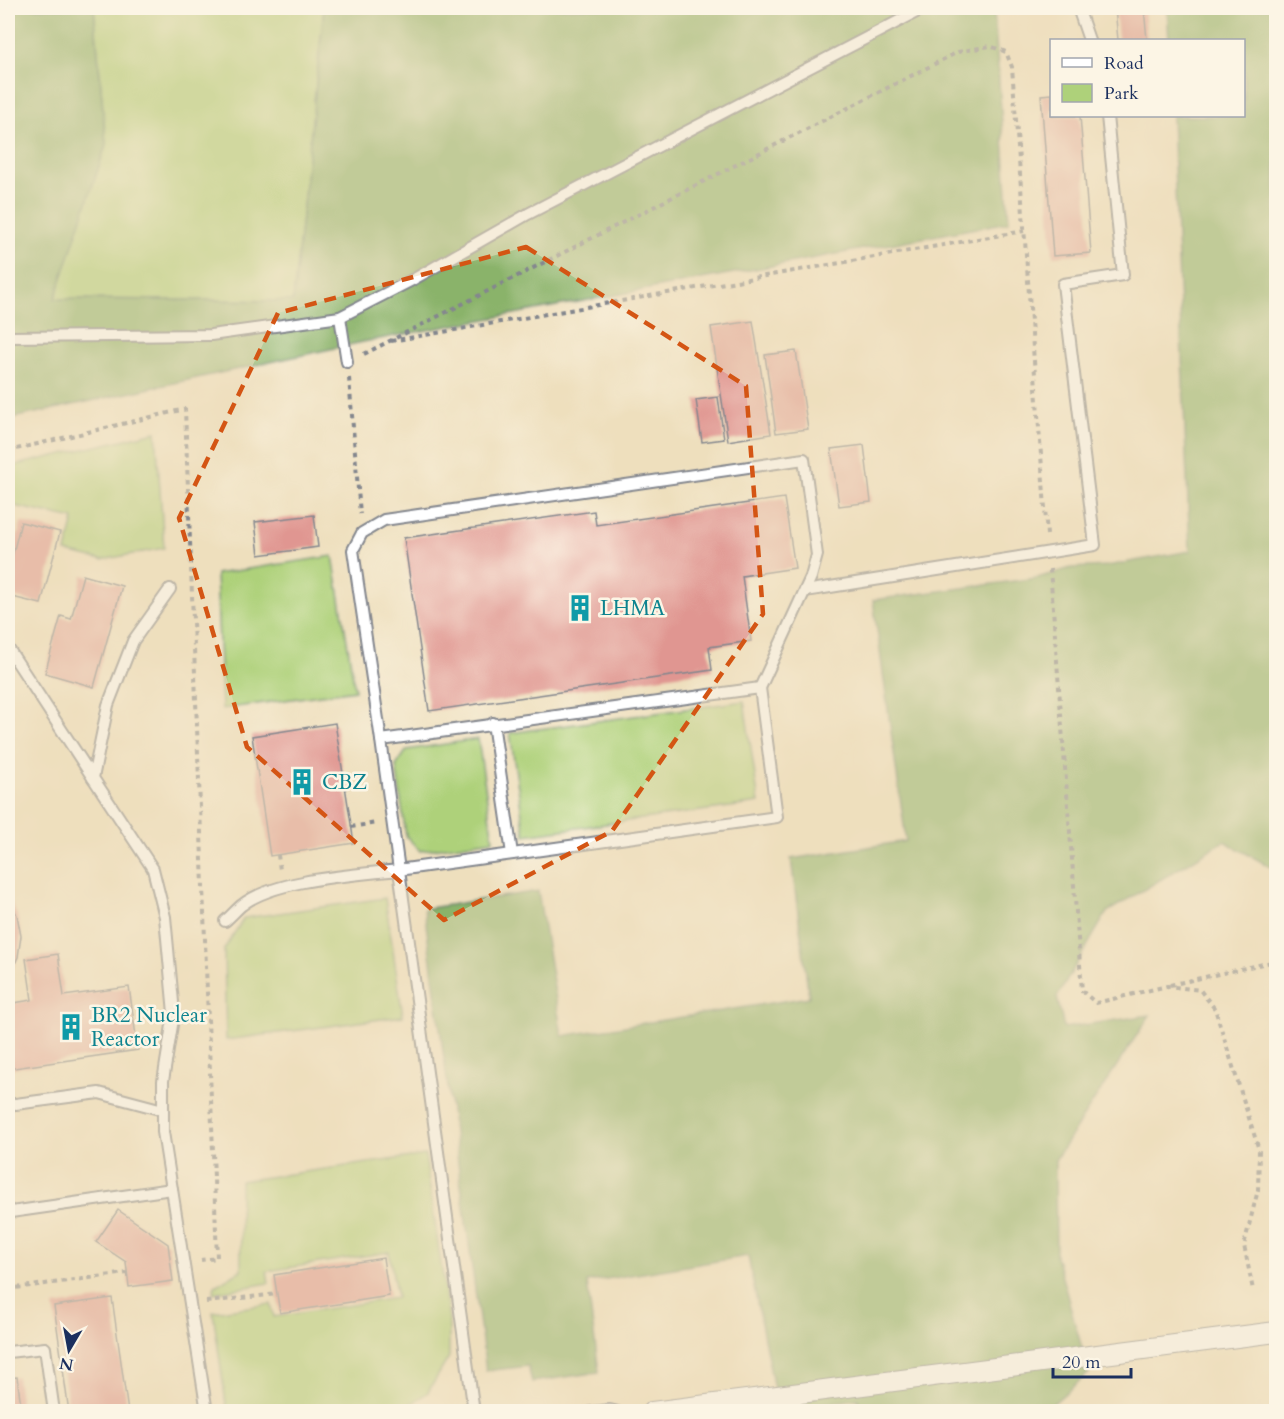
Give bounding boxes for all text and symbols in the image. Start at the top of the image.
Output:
legend [1050,39,1245,117]
text: Road [1104,51,1144,76]
text: Park [1104,81,1139,106]
building icon: LHMA [565,593,595,623]
place label: LHMA [600,594,665,623]
building icon: CBZ [287,767,317,797]
place label: CBZ [322,768,367,797]
place label: BR2 Nuclear Reactor [91,1001,207,1054]
building icon: BR2 Nuclear Reactor [56,1012,86,1042]
north arrow [39,1320,99,1380]
scale bar [1053,1341,1131,1379]
text: 20 m [1062,1350,1101,1375]
text: N [58,1352,75,1376]

